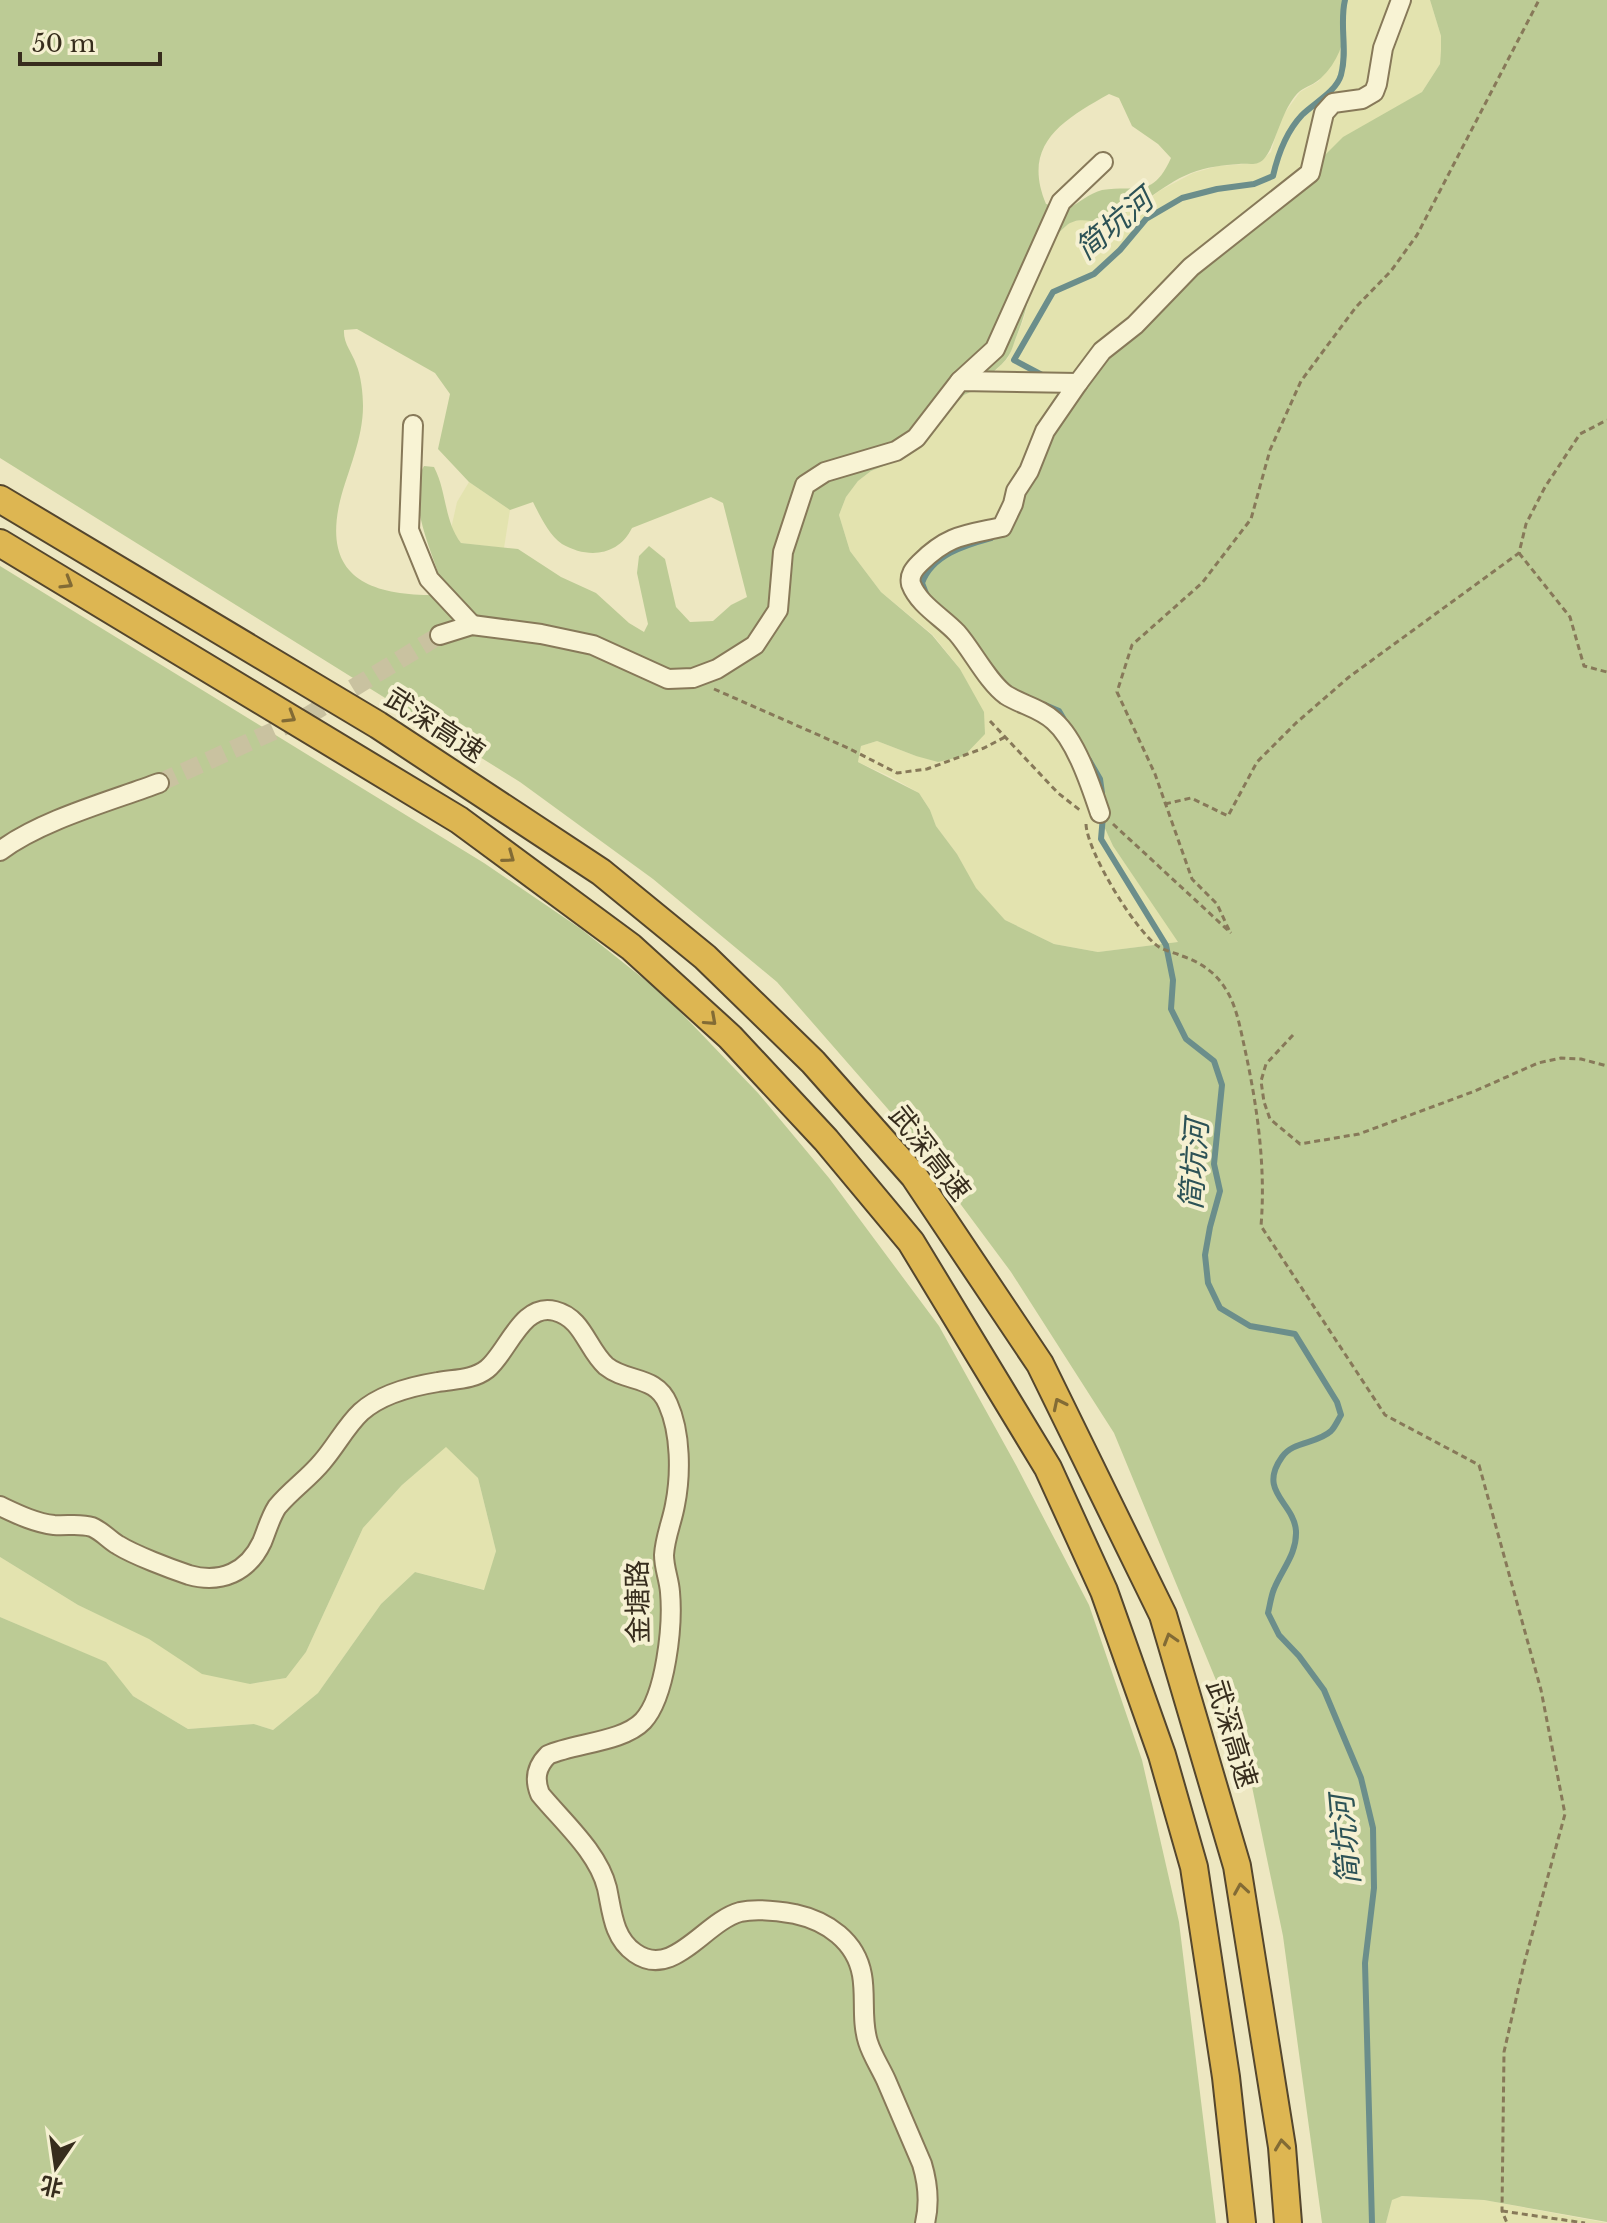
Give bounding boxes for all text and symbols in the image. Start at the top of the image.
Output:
scale bar [20,16,160,66]
text: 50 m [32,29,96,58]
water label: 简坑河 [1068,178,1164,267]
one-way arrow [58,573,73,588]
street label: 武深高速 [378,680,492,770]
one-way arrow [281,707,296,722]
one-way arrow [500,847,514,861]
one-way arrow [701,1010,716,1024]
street label: 武深高速 [882,1098,978,1208]
water label: 简坑河 [1172,1114,1216,1211]
one-way arrow [1053,1397,1069,1412]
street label: 金塘路 [620,1560,656,1644]
one-way arrow [1163,1632,1179,1646]
street label: 武深高速 [1199,1675,1265,1793]
water label: 简坑河 [1322,1789,1367,1886]
one-way arrow [1233,1882,1250,1895]
north arrow [16,2127,96,2207]
one-way arrow [1273,2138,1290,2151]
text: 北 [38,2170,65,2202]

